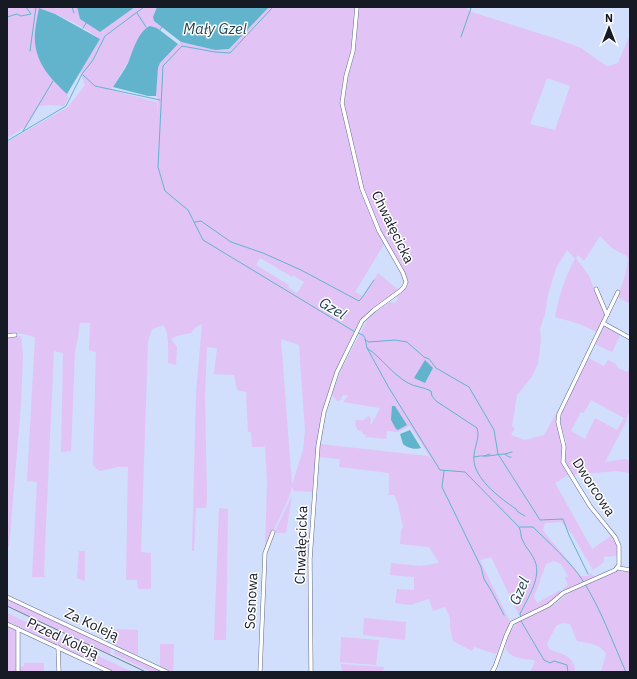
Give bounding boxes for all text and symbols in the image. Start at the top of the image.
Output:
north arrow [589,8,629,48]
text: N [605,11,613,25]
water label: Mały Gzel [183,19,247,38]
street label: Chwałęcicka [368,188,419,267]
water label: Gzel [316,293,350,323]
street label: Dworcowa [569,454,620,520]
street label: Chwałęcicka [291,505,311,585]
street label: Sosnowa [241,572,261,630]
water label: Gzel [505,574,533,608]
street label: Za Koleją [62,604,122,645]
street label: Przed Koleją [24,613,103,663]

